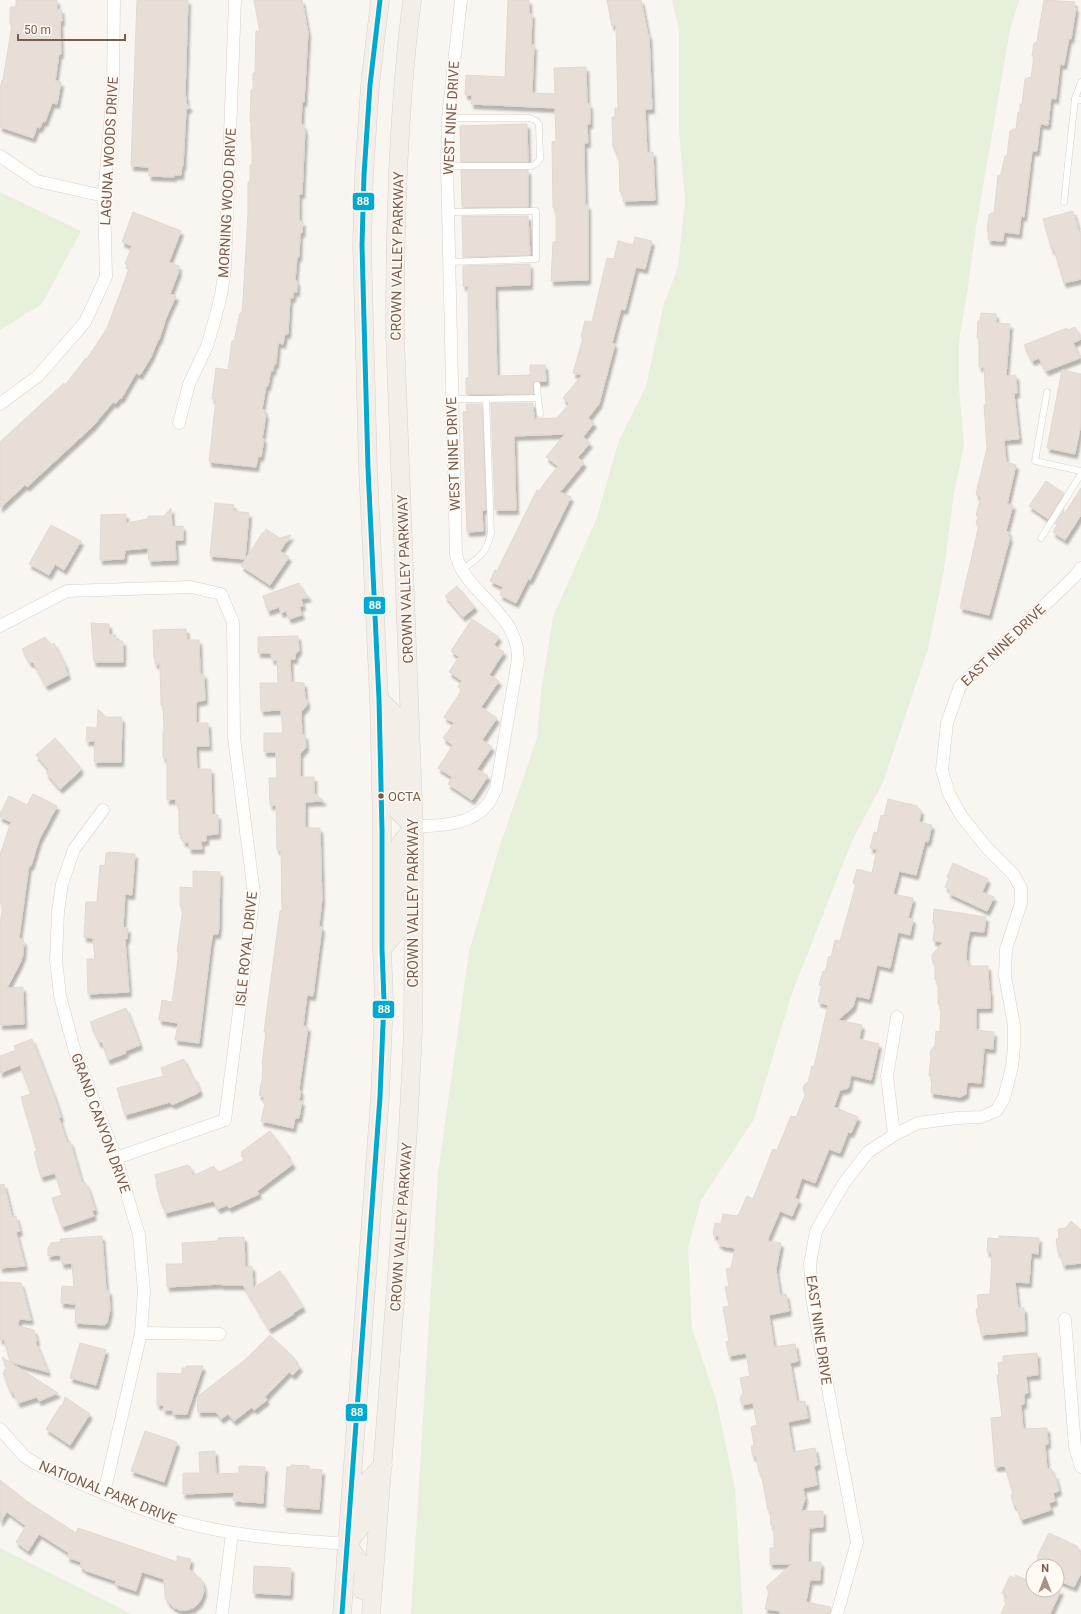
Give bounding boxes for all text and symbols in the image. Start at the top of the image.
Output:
scale bar [18,16,125,42]
text: 50 m [24,23,51,37]
street label: WEST NINE DRIVE [440,61,462,175]
street label: LAGUNA WOODS DRIVE [97,76,121,226]
street label: MORNING WOOD DRIVE [215,128,239,278]
street label: CROWN VALLEY PARKWAY [388,171,406,341]
line badge: 88 [352,192,375,211]
text: 88 [357,195,369,208]
street label: WEST NINE DRIVE [443,397,463,511]
street label: CROWN VALLEY PARKWAY [394,494,416,664]
line badge: 88 [363,596,386,615]
text: 88 [369,599,381,612]
street label: EAST NINE DRIVE [958,601,1048,689]
place label: OCTA [388,789,421,804]
marker: OCTA [376,791,386,801]
street label: CROWN VALLEY PARKWAY [405,818,421,988]
street label: ISLE ROYAL DRIVE [232,891,260,1007]
line badge: 88 [372,1000,395,1019]
text: 88 [378,1003,390,1016]
street label: GRAND CANYON DRIVE [68,1051,134,1195]
street label: CROWN VALLEY PARKWAY [387,1141,415,1312]
street label: EAST NINE DRIVE [803,1274,835,1386]
line badge: 88 [345,1403,368,1422]
text: 88 [351,1406,363,1419]
street label: NATIONAL PARK DRIVE [37,1457,179,1527]
north arrow [1025,1558,1065,1598]
text: N [1041,1562,1049,1575]

